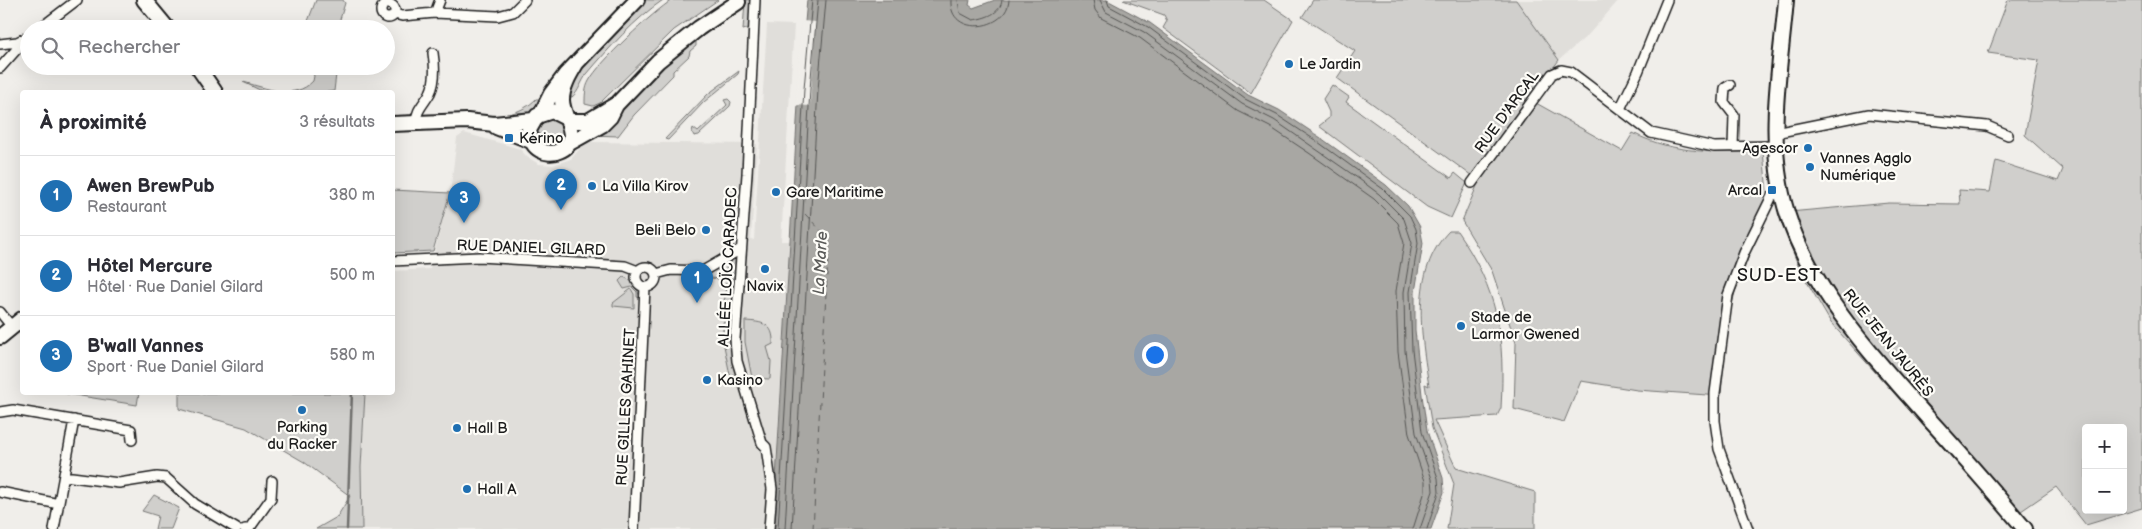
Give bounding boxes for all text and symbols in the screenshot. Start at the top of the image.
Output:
search box [20,20,395,75]
icon: search [38,34,66,62]
text: Rechercher [78,36,180,59]
place label: Le Jardin [1299,55,1361,74]
marker: Le Jardin [1283,58,1295,70]
street label: RUE D'ARCAL [1471,67,1543,157]
text: À proximité [40,110,147,135]
text: 3 résultats [299,113,375,132]
place label: Kérino [519,129,563,148]
marker: Kérino [503,132,515,144]
place label: Agescor [1742,139,1799,158]
marker: Agescor [1802,142,1814,154]
place label: Vannes Agglo Numérique [1820,149,1912,185]
marker: Vannes Agglo Numérique [1804,161,1816,173]
pin: 2 [545,169,577,210]
text: Awen BrewPub [87,175,215,198]
place label: La Villa Kirov [602,177,689,196]
marker: La Villa Kirov [586,180,598,192]
place label: Arcal [1728,181,1762,200]
pin: 3 [448,182,480,223]
place label: Gare Maritime [786,183,884,202]
marker: Arcal [1766,184,1778,196]
text: 1 [53,186,59,205]
text: 380 m [329,186,375,205]
marker: Gare Maritime [770,186,782,198]
street label: ALLÉE LOÏC CARADEC [714,187,742,347]
text: Restaurant [87,198,167,217]
place label: Beli Belo [635,221,696,240]
marker: Beli Belo [700,224,712,236]
water label: La Marle [810,231,832,295]
street label: RUE DANIEL GILARD [456,236,606,260]
text: Hôtel Mercure [87,255,212,278]
pin: 1 [681,262,713,303]
marker: Navix [759,263,771,275]
district label: SUD-EST [1737,265,1821,286]
text: 2 [51,266,61,285]
text: 500 m [329,266,375,285]
place label: Navix [746,277,784,296]
text: Hôtel · Rue Daniel Gilard [87,278,263,297]
street label: RUE JEAN JAURÈS [1839,285,1937,401]
place label: Stade de Larmor Gwened [1471,308,1580,344]
marker: Stade de Larmor Gwened [1455,320,1467,332]
street label: RUE GILLES GAHINET [612,328,640,486]
text: B'wall Vannes [87,335,204,358]
your location [1142,342,1168,368]
text: 3 [51,346,61,365]
text: 580 m [330,346,375,365]
text: Sport · Rue Daniel Gilard [87,358,264,377]
place label: Kasino [717,371,763,390]
marker: Kasino [701,374,713,386]
marker: Parking du Racker [296,404,308,416]
place label: Parking du Racker [267,418,337,454]
place label: Hall B [467,419,507,438]
marker: Hall B [451,422,463,434]
map controls [2082,424,2127,514]
button: + [2082,424,2127,469]
button: − [2082,469,2127,514]
place label: Hall A [477,480,517,499]
marker: Hall A [461,483,473,495]

